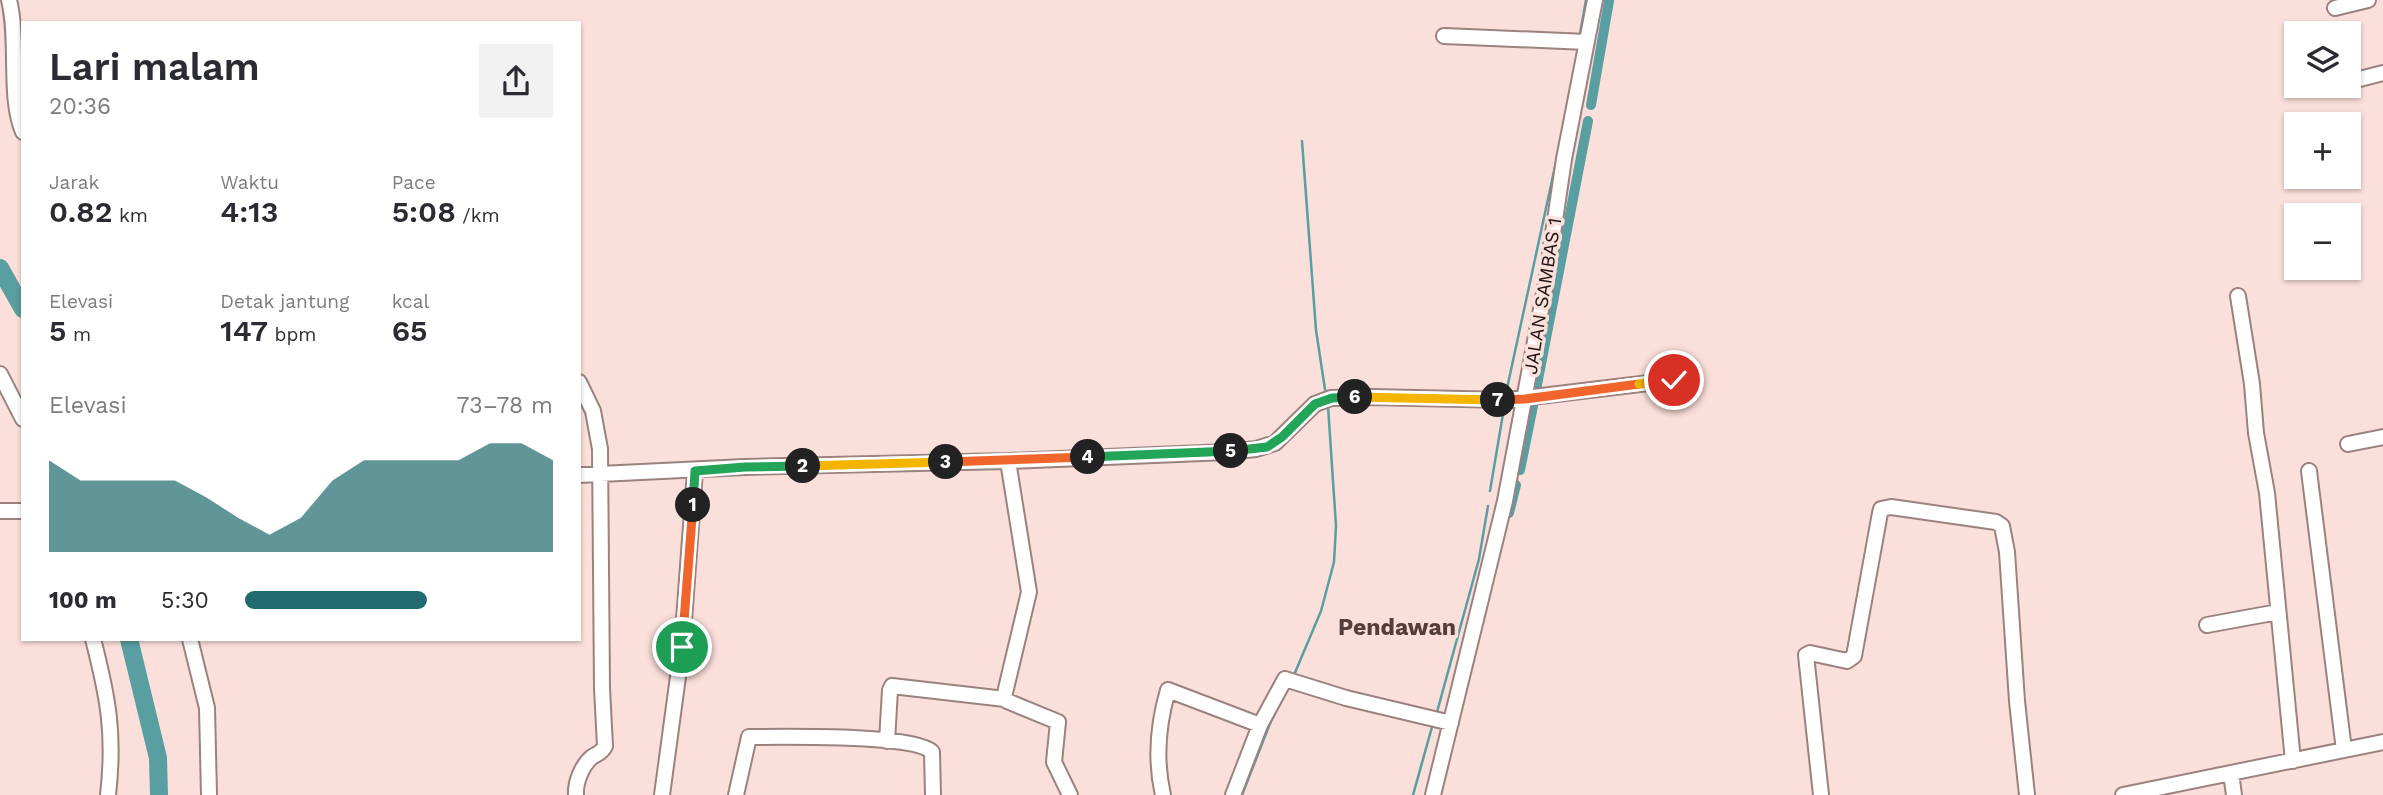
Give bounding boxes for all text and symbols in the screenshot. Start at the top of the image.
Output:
map controls [2284,21,2361,280]
button: layers [2284,21,2361,98]
button: share [479,44,553,118]
text: Lari malam [49,45,260,89]
text: 20:36 [49,93,111,120]
button: + [2284,112,2361,189]
text: Jarak [49,171,99,194]
text: Waktu [220,171,279,194]
text: Pace [392,171,436,194]
text: 0.82 [49,194,112,229]
text: 4:13 [220,194,278,229]
text: 5:08 [392,194,456,229]
button: − [2284,203,2361,280]
text: km [112,204,148,227]
text: /km [456,204,500,227]
street label: JALAN SAMBAS 1 [1519,216,1566,376]
text: Elevasi [49,290,113,313]
text: Detak jantung [220,290,349,313]
text: kcal [392,290,429,313]
text: 5 [49,313,66,348]
text: 147 [220,313,268,348]
text: 65 [392,313,428,348]
text: m [66,323,91,346]
text: bpm [268,323,316,346]
pin [1644,350,1704,410]
icon: check [1655,361,1693,399]
pin: 6 [1338,380,1372,414]
pin: 7 [1480,382,1516,418]
text: 6 [1349,385,1360,408]
text: 7 [1492,388,1503,411]
text: Elevasi [49,392,127,419]
text: 73–78 m [456,392,553,419]
pin: 5 [1214,434,1248,468]
text: 5 [1225,439,1236,462]
pin: 4 [1070,440,1106,475]
pin: 3 [928,444,964,480]
text: 4 [1081,445,1094,468]
pin: 2 [786,448,820,484]
text: 3 [940,450,951,473]
text: 2 [797,454,808,477]
pin: 1 [676,488,710,522]
text: 1 [688,493,697,516]
text: 100 m [49,587,117,614]
text: 5:30 [161,587,209,614]
district label: Pendawan [1338,614,1456,641]
pin [652,617,712,677]
icon: arrive [663,628,701,666]

